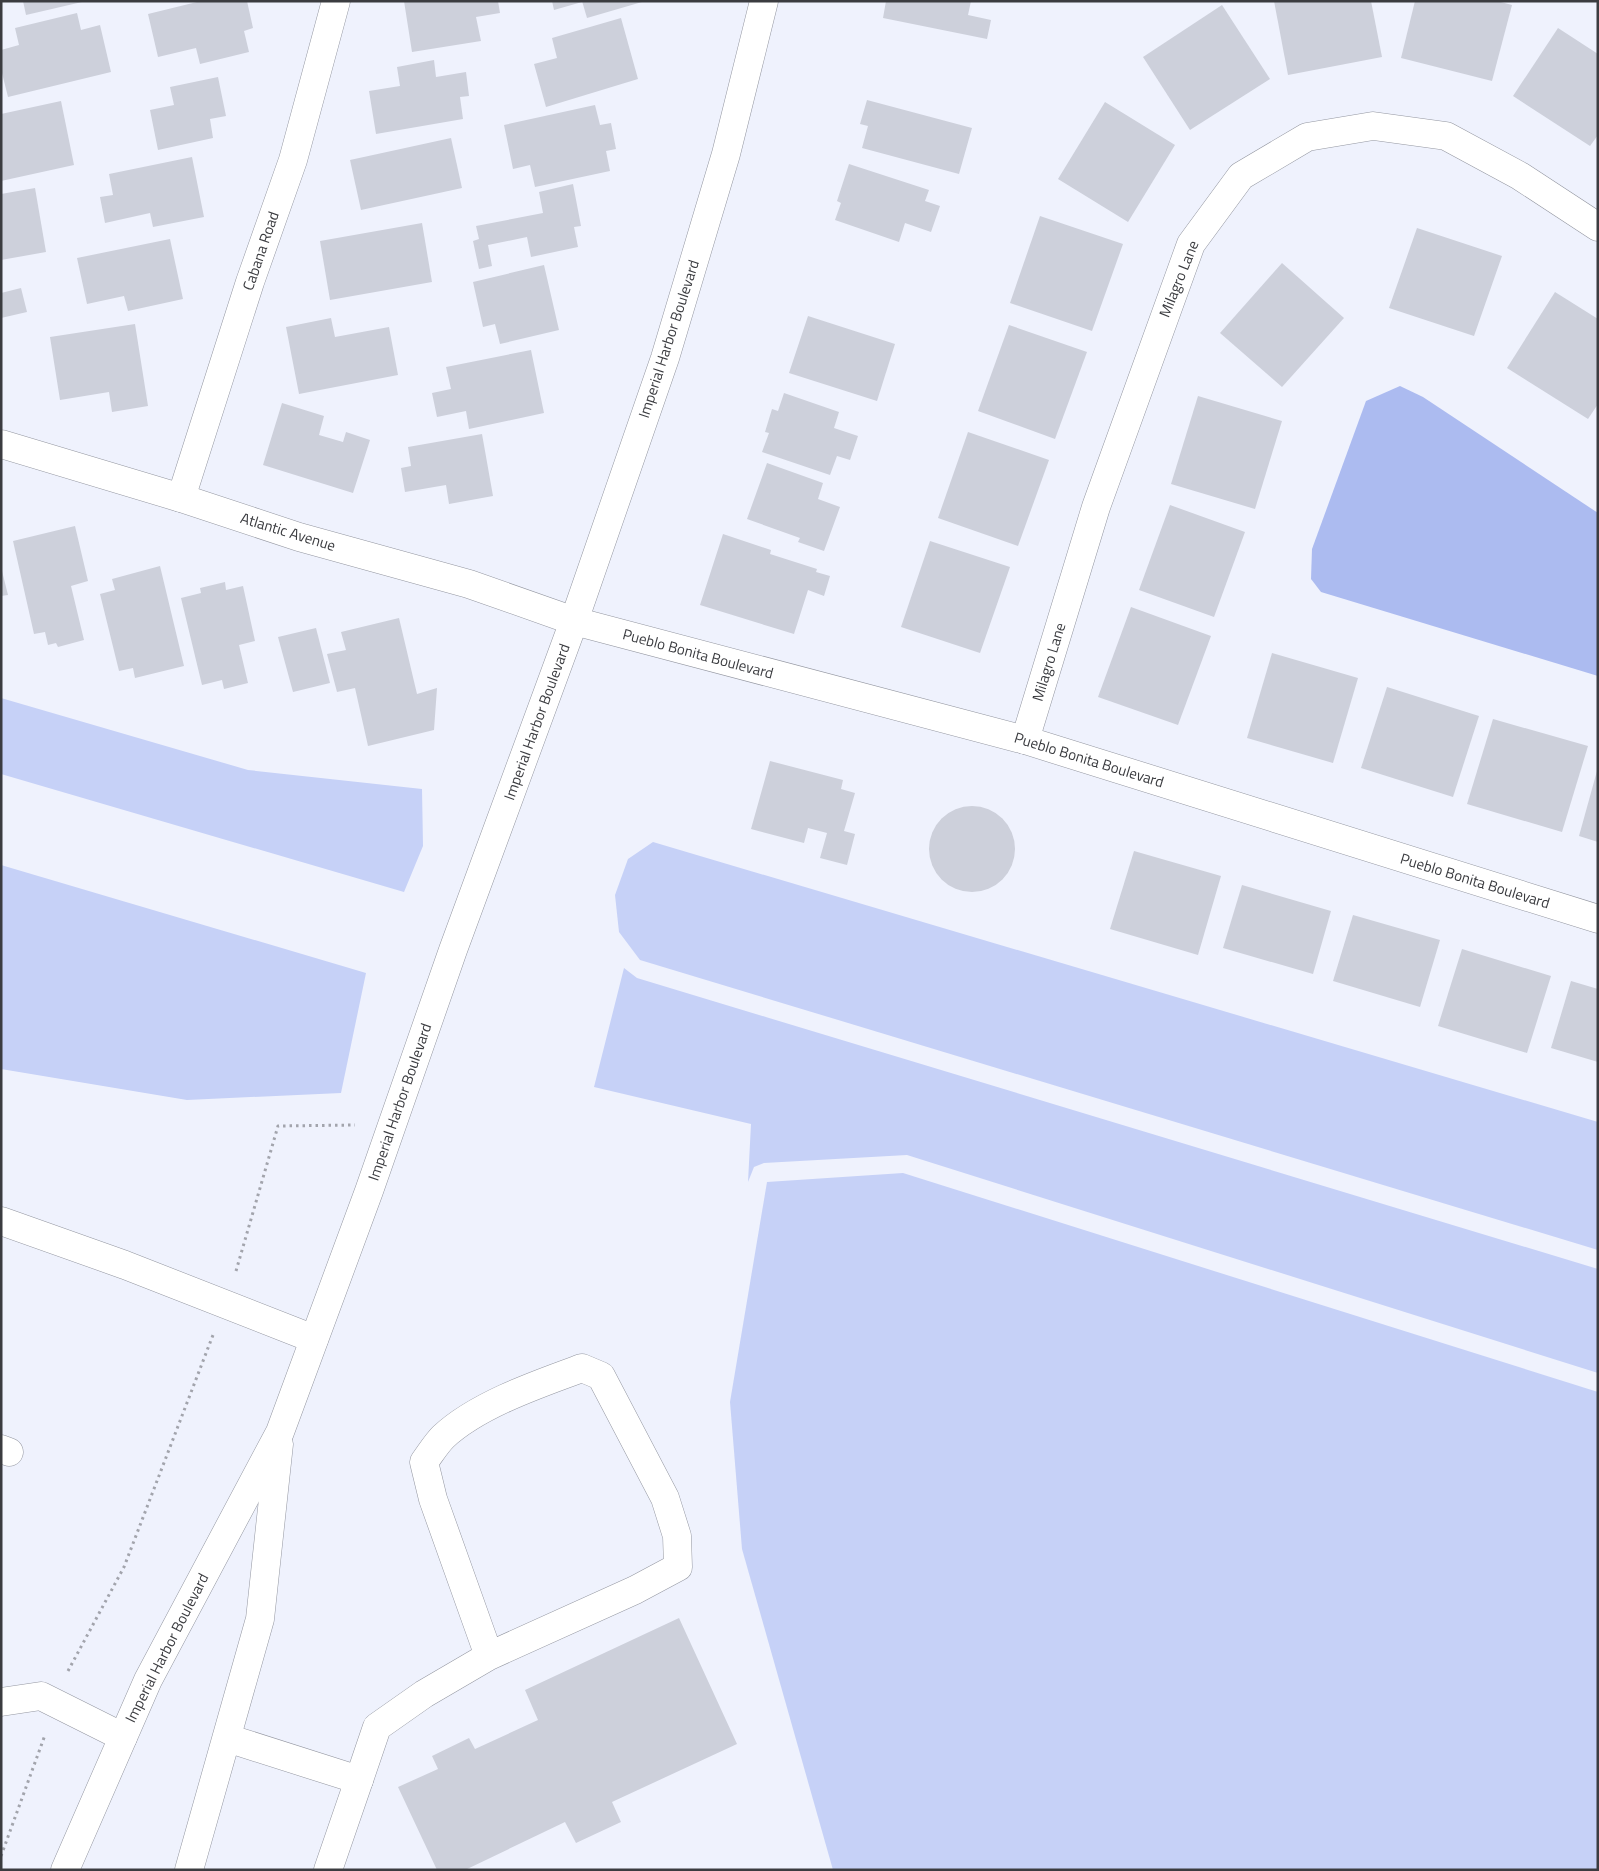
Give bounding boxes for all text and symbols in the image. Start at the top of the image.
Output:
street label: Cabana Road [236,208,285,294]
street label: Milagro Lane [1153,237,1204,321]
street label: Imperial Harbor Boulevard [632,257,705,421]
street label: Atlantic Avenue [238,506,339,557]
street label: Milagro Lane [1026,620,1071,704]
street label: Pueblo Bonita Boulevard [620,622,776,685]
street label: Imperial Harbor Boulevard [497,640,576,803]
street label: Pueblo Bonita Boulevard [1012,726,1167,793]
street label: Pueblo Bonita Boulevard [1398,847,1553,914]
street label: Imperial Harbor Boulevard [362,1020,437,1184]
street label: Imperial Harbor Boulevard [119,1569,214,1727]

